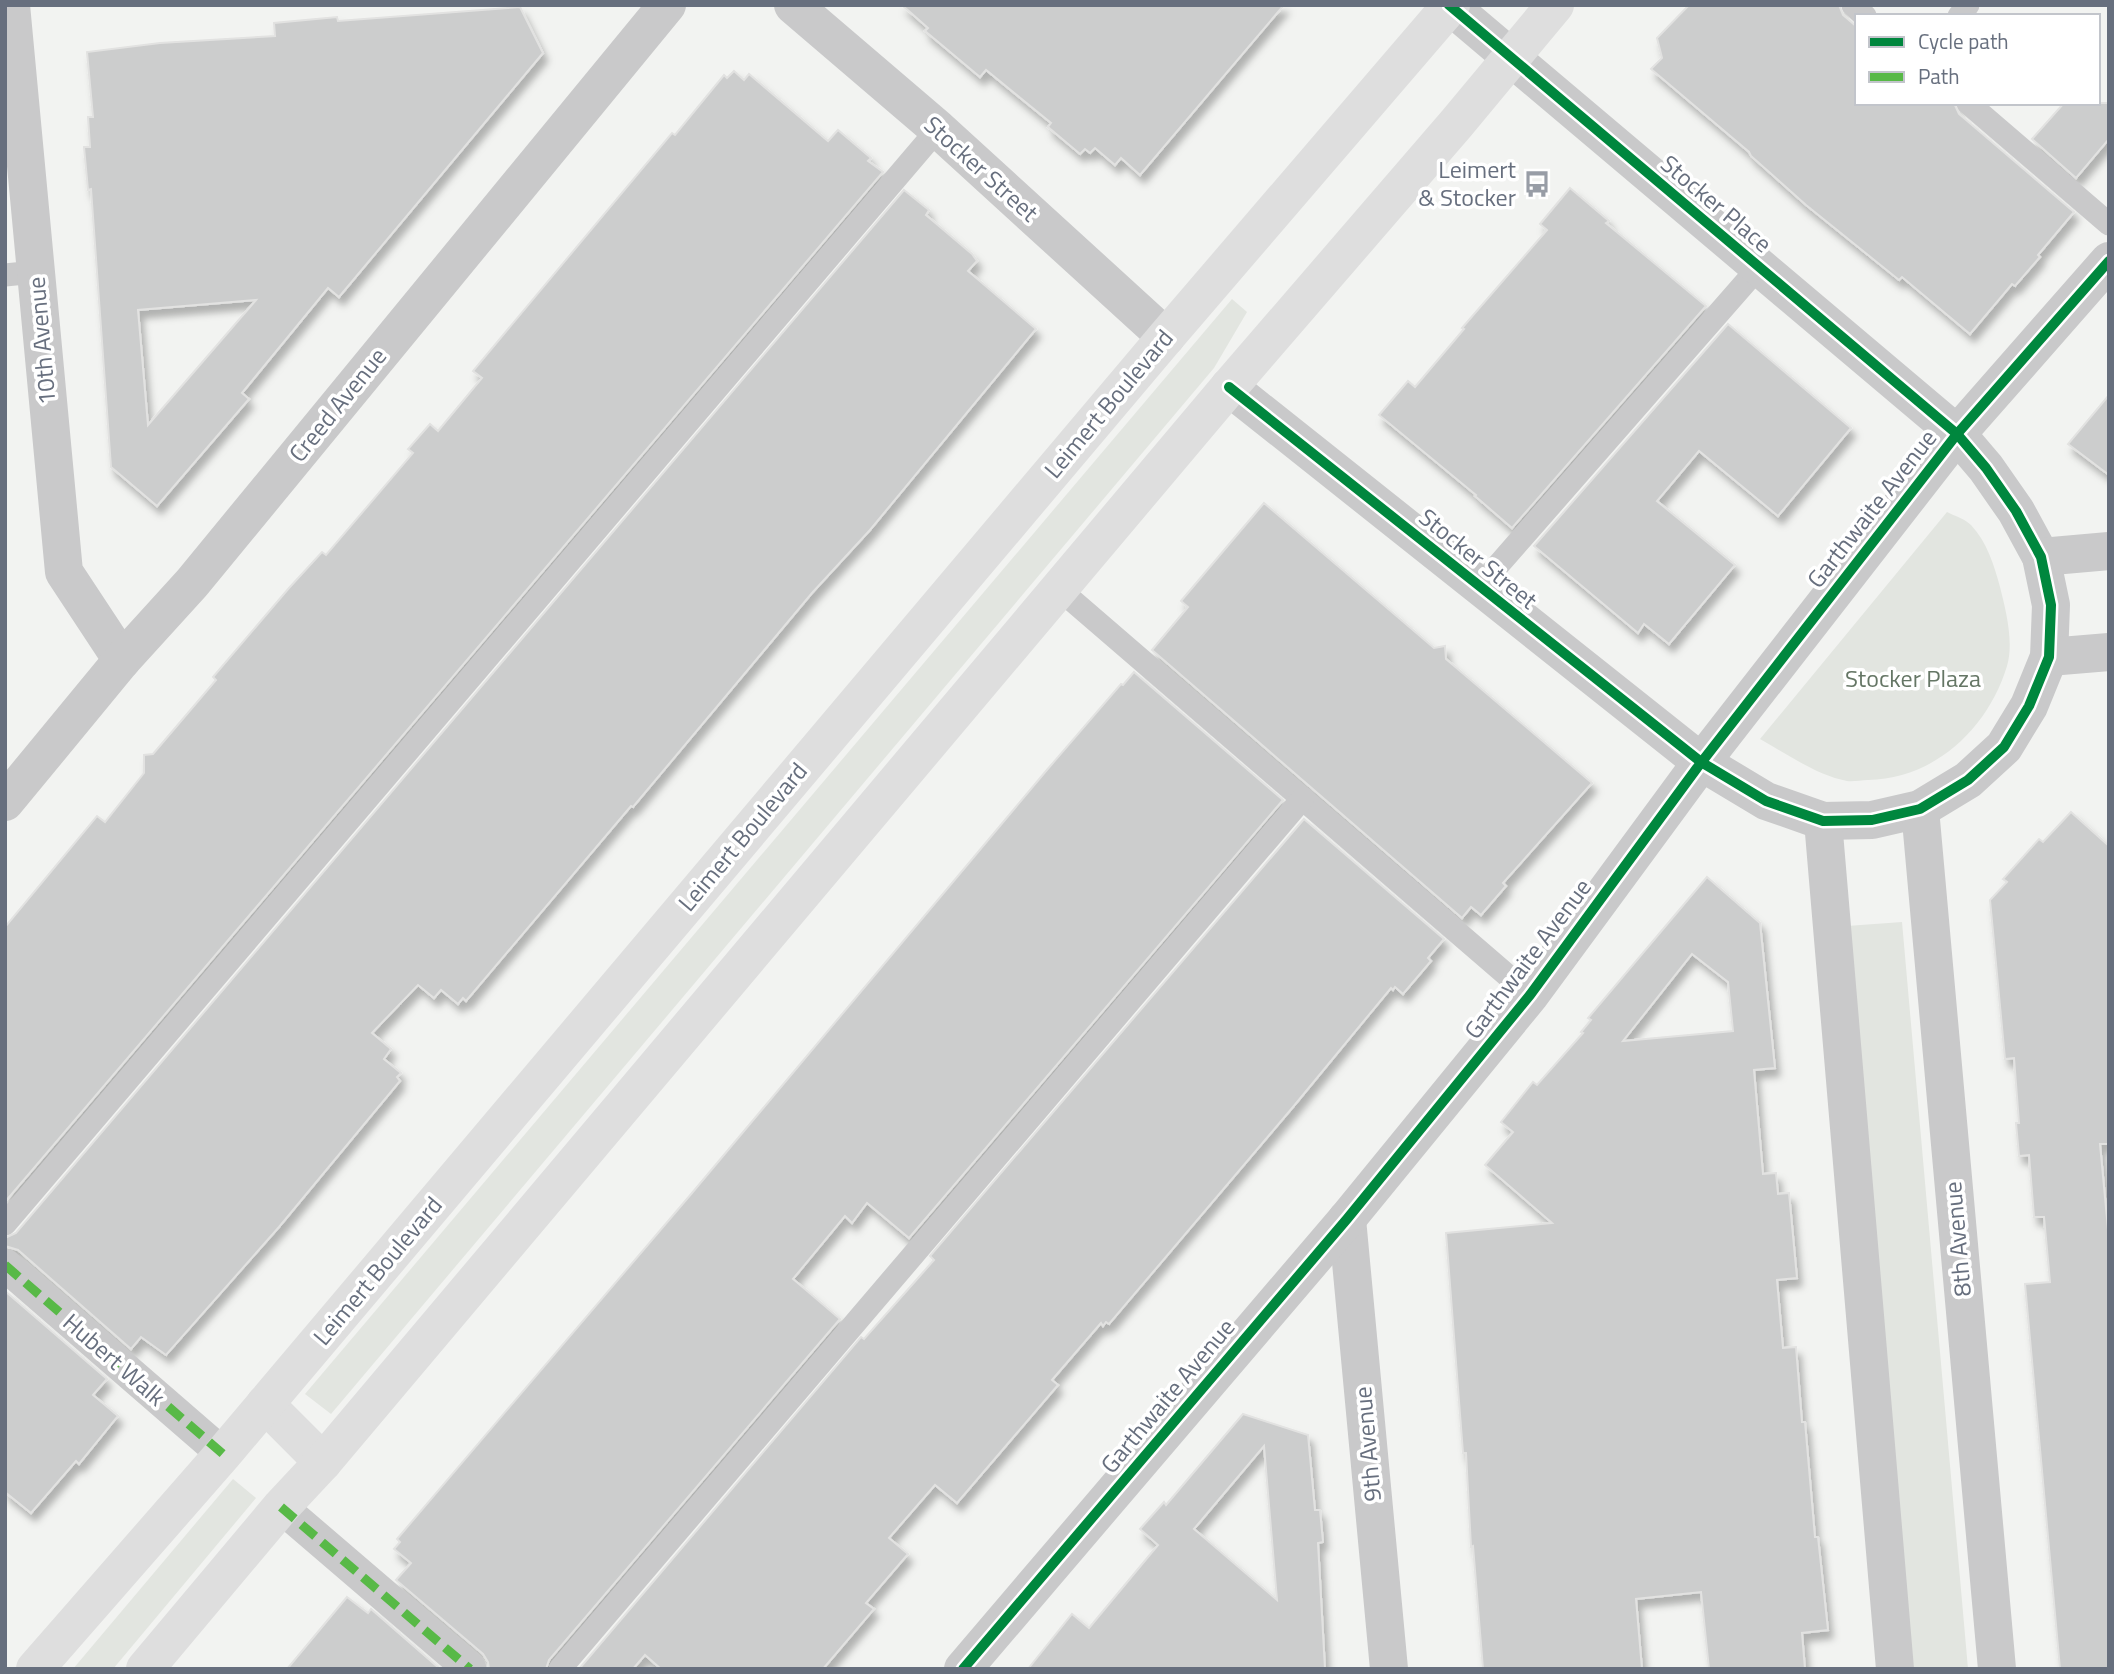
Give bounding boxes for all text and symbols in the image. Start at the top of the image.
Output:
legend [1855,14,2100,105]
text: Cycle path [1918,25,2009,57]
text: Path [1918,60,1960,92]
street label: Stocker Street [916,107,1047,230]
street label: Stocker Place [1653,146,1780,261]
place label: Leimert & Stocker [1418,151,1517,215]
bus stop icon: Leimert & Stocker [1522,169,1552,199]
street label: 10th Avenue [17,275,65,407]
street label: Leimert Boulevard [1035,321,1181,486]
street label: Creed Avenue [280,339,395,469]
street label: Garthwaite Avenue [1798,421,1945,595]
street label: Stocker Street [1412,499,1546,618]
park label: Stocker Plaza [1845,660,1981,696]
street label: Leimert Boulevard [669,754,815,919]
street label: Garthwaite Avenue [1455,871,1600,1046]
street label: 8th Avenue [1934,1180,1980,1298]
street label: Leimert Boulevard [304,1188,450,1353]
street label: Hubert Walk [55,1304,174,1414]
street label: Garthwaite Avenue [1092,1310,1243,1481]
street label: 9th Avenue [1344,1385,1390,1503]

